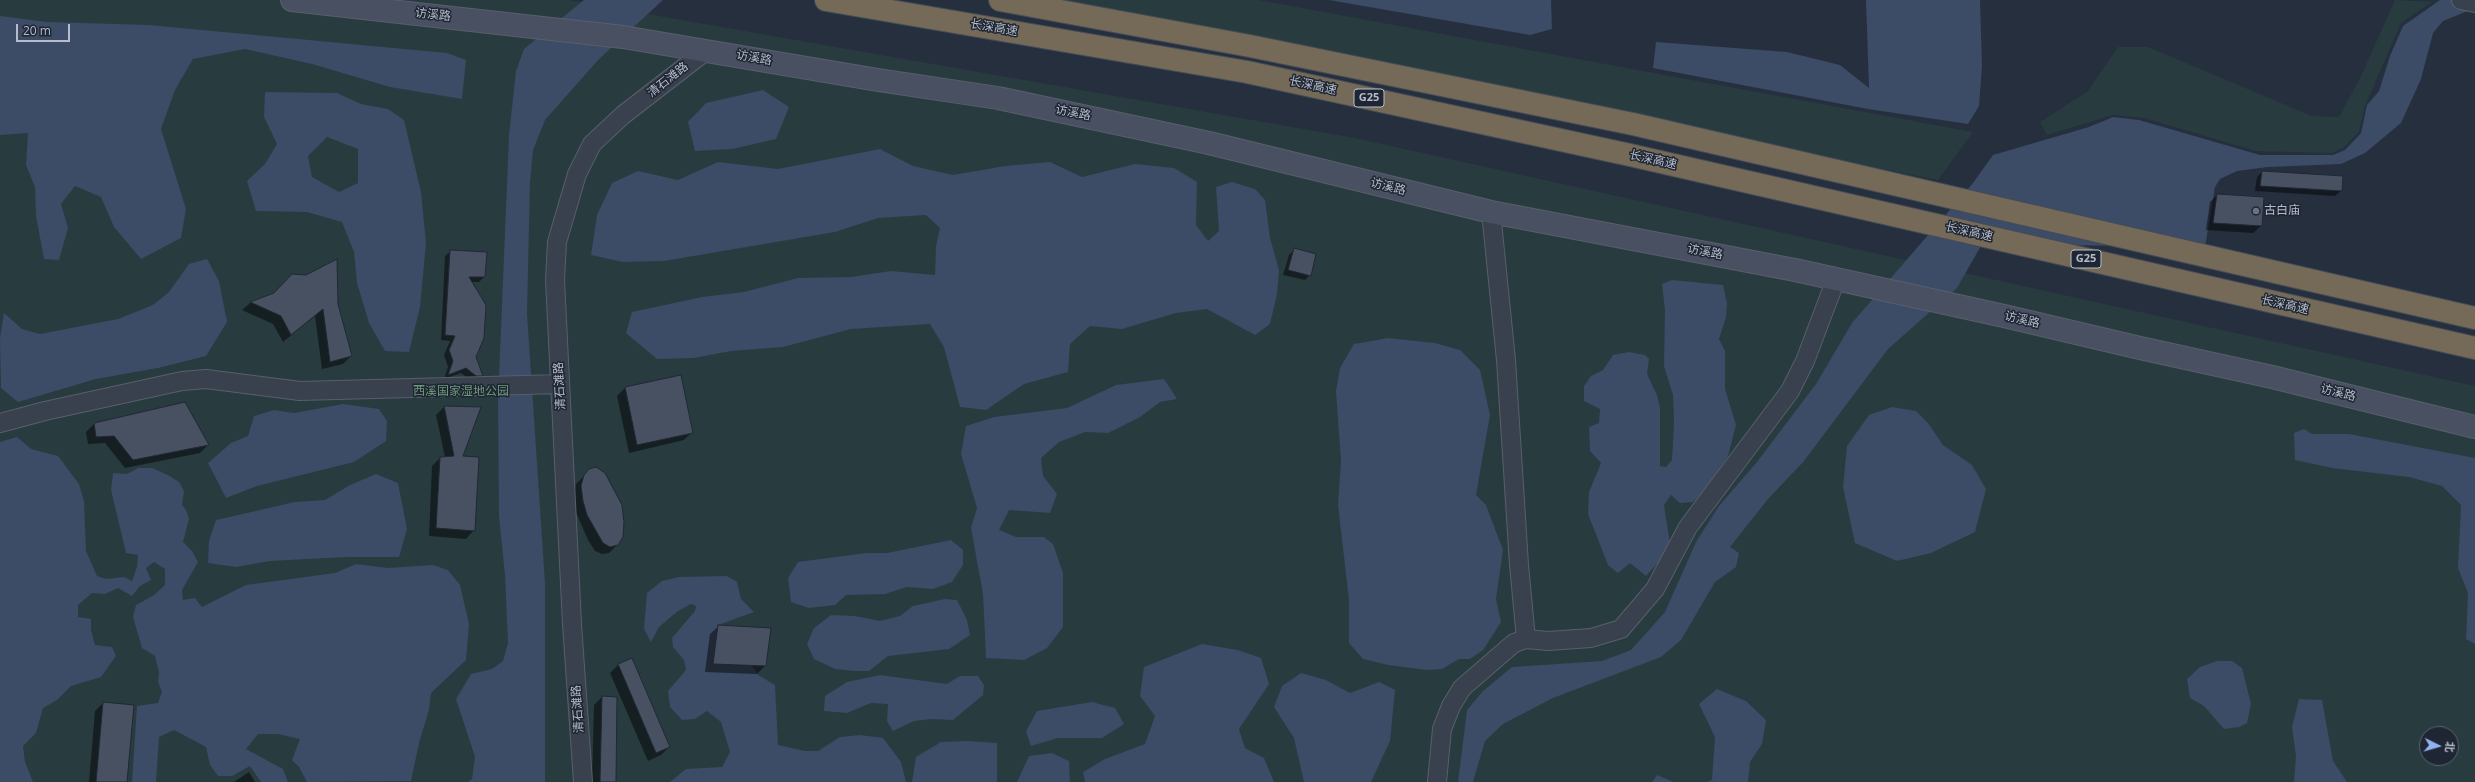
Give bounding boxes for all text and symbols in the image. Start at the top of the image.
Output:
street label: 访溪路 [414,6,452,24]
scale bar [18,16,72,42]
street label: 长深高速 [969,17,1019,39]
text: 20 m [23,22,51,39]
street label: 访溪路 [735,48,773,68]
street label: 清石滩路 [645,60,691,100]
street label: 长深高速 [1288,74,1338,98]
road number: G25 [1354,89,1384,107]
street label: 访溪路 [1054,102,1092,124]
street label: 长深高速 [1628,148,1678,172]
street label: 访溪路 [1369,176,1407,198]
place label: 古白庙 [2264,204,2300,218]
marker: 古白庙 [2251,206,2261,216]
street label: 长深高速 [1944,220,1994,244]
street label: 访溪路 [1686,241,1724,263]
road number: G25 [2071,250,2101,268]
street label: 长深高速 [2260,293,2310,317]
street label: 访溪路 [2003,309,2041,331]
street label: 清石滩路 [552,362,568,410]
street label: 访溪路 [2319,382,2357,404]
park label: 西溪国家湿地公园 [413,385,509,399]
street label: 清石滩路 [569,685,587,733]
north arrow [2419,726,2459,766]
text: 北 [2443,741,2458,753]

